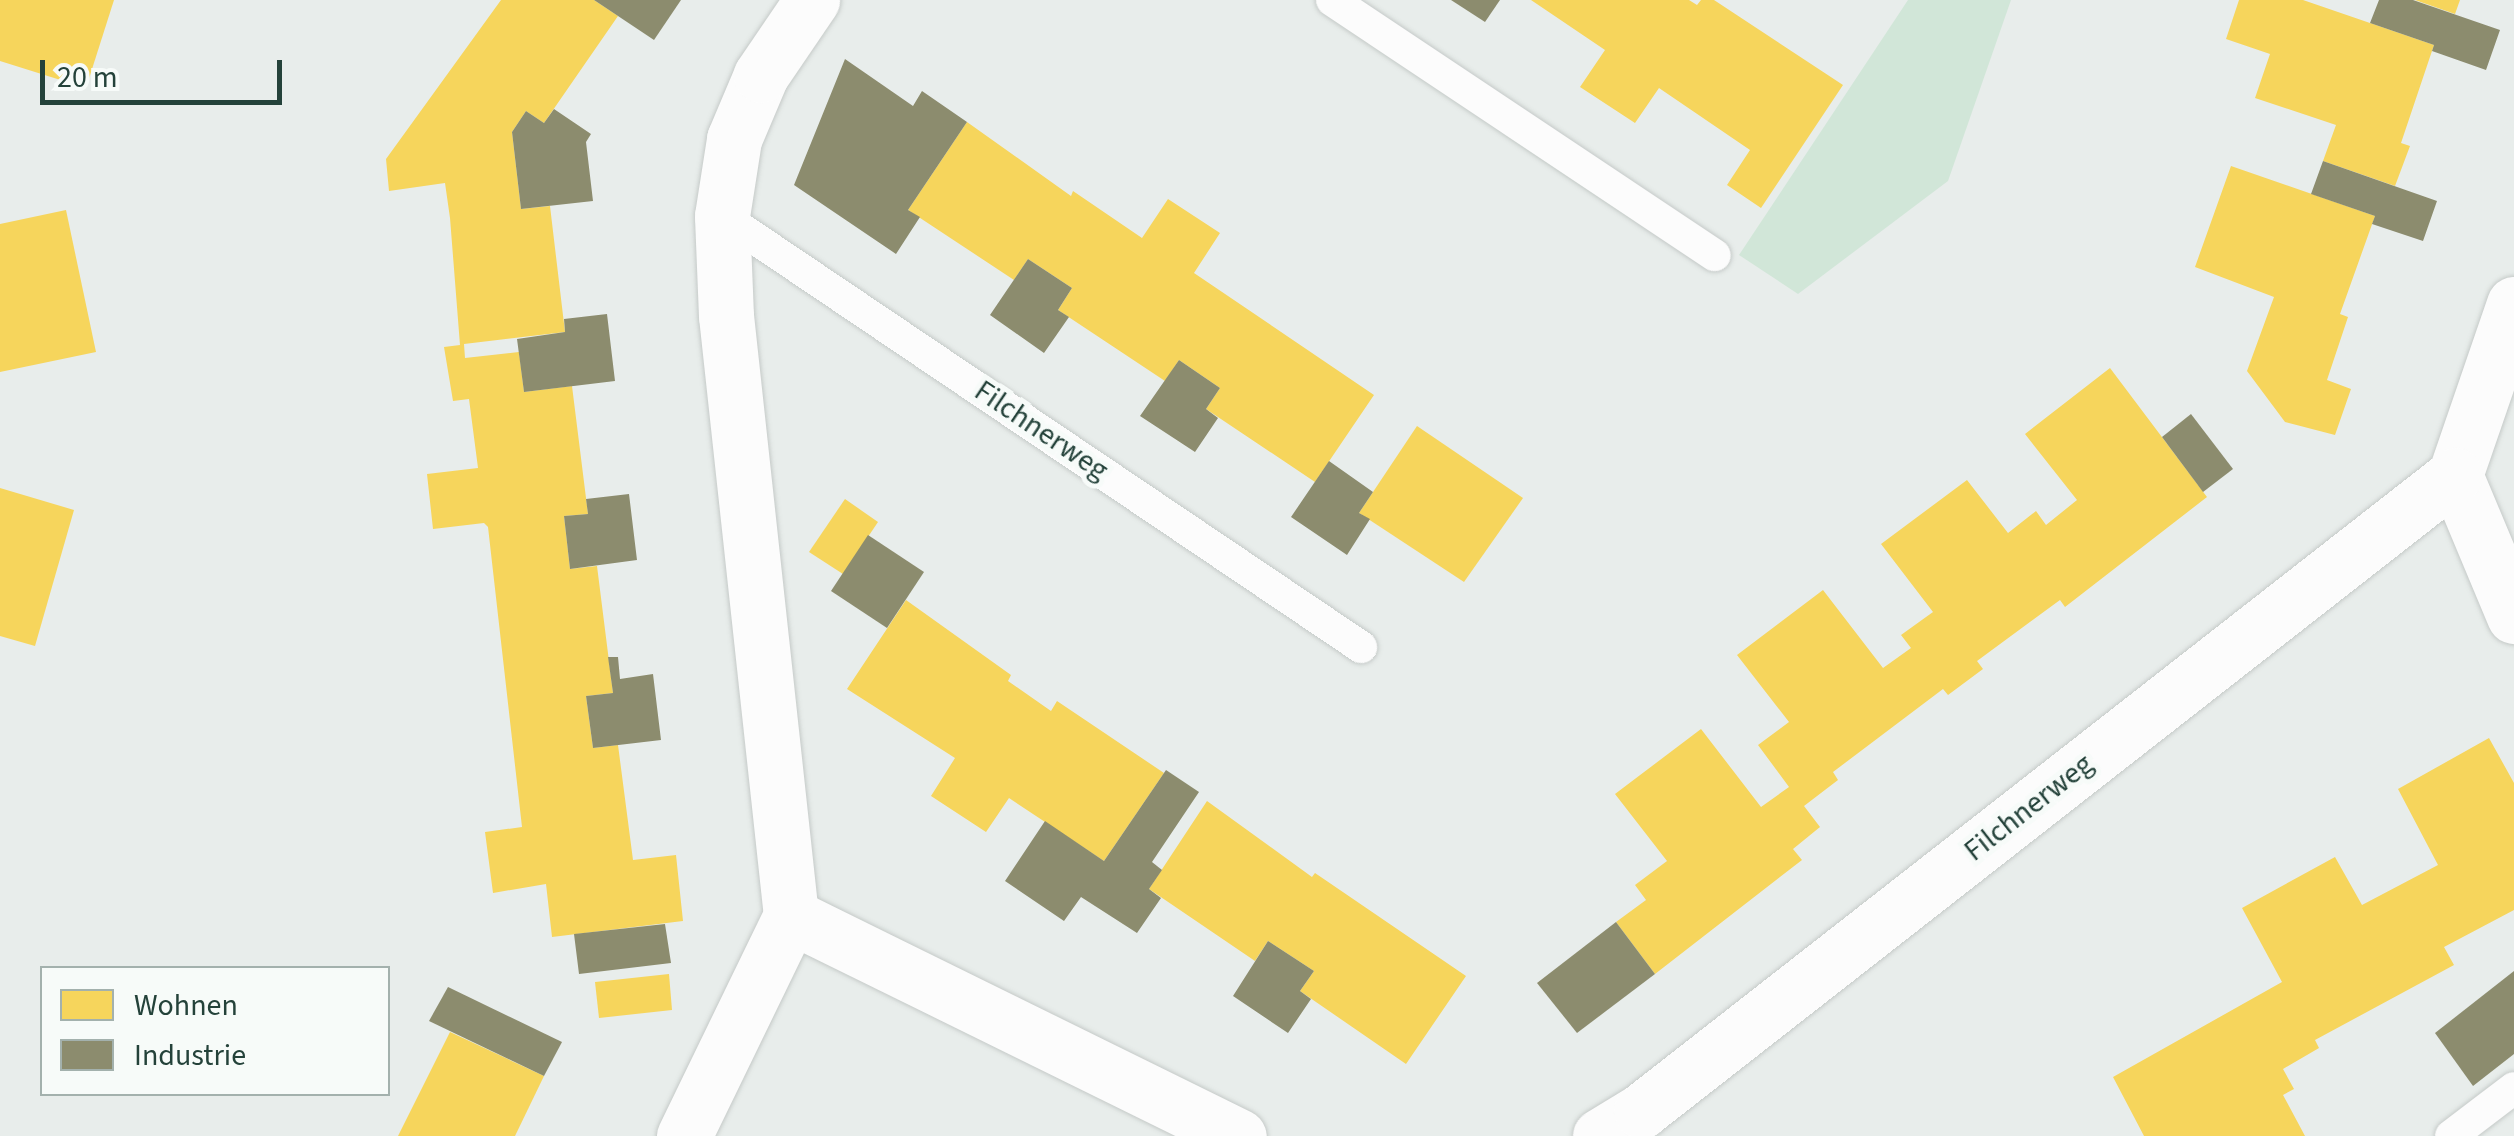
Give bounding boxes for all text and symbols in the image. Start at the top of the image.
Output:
scale bar [45,40,288,102]
text: 20 m [57,56,118,99]
street label: Filchnerweg [967,373,1115,489]
street label: Filchnerweg [1958,747,2100,869]
legend [40,966,390,1096]
text: Wohnen [134,984,238,1027]
text: Industrie [134,1034,246,1077]

